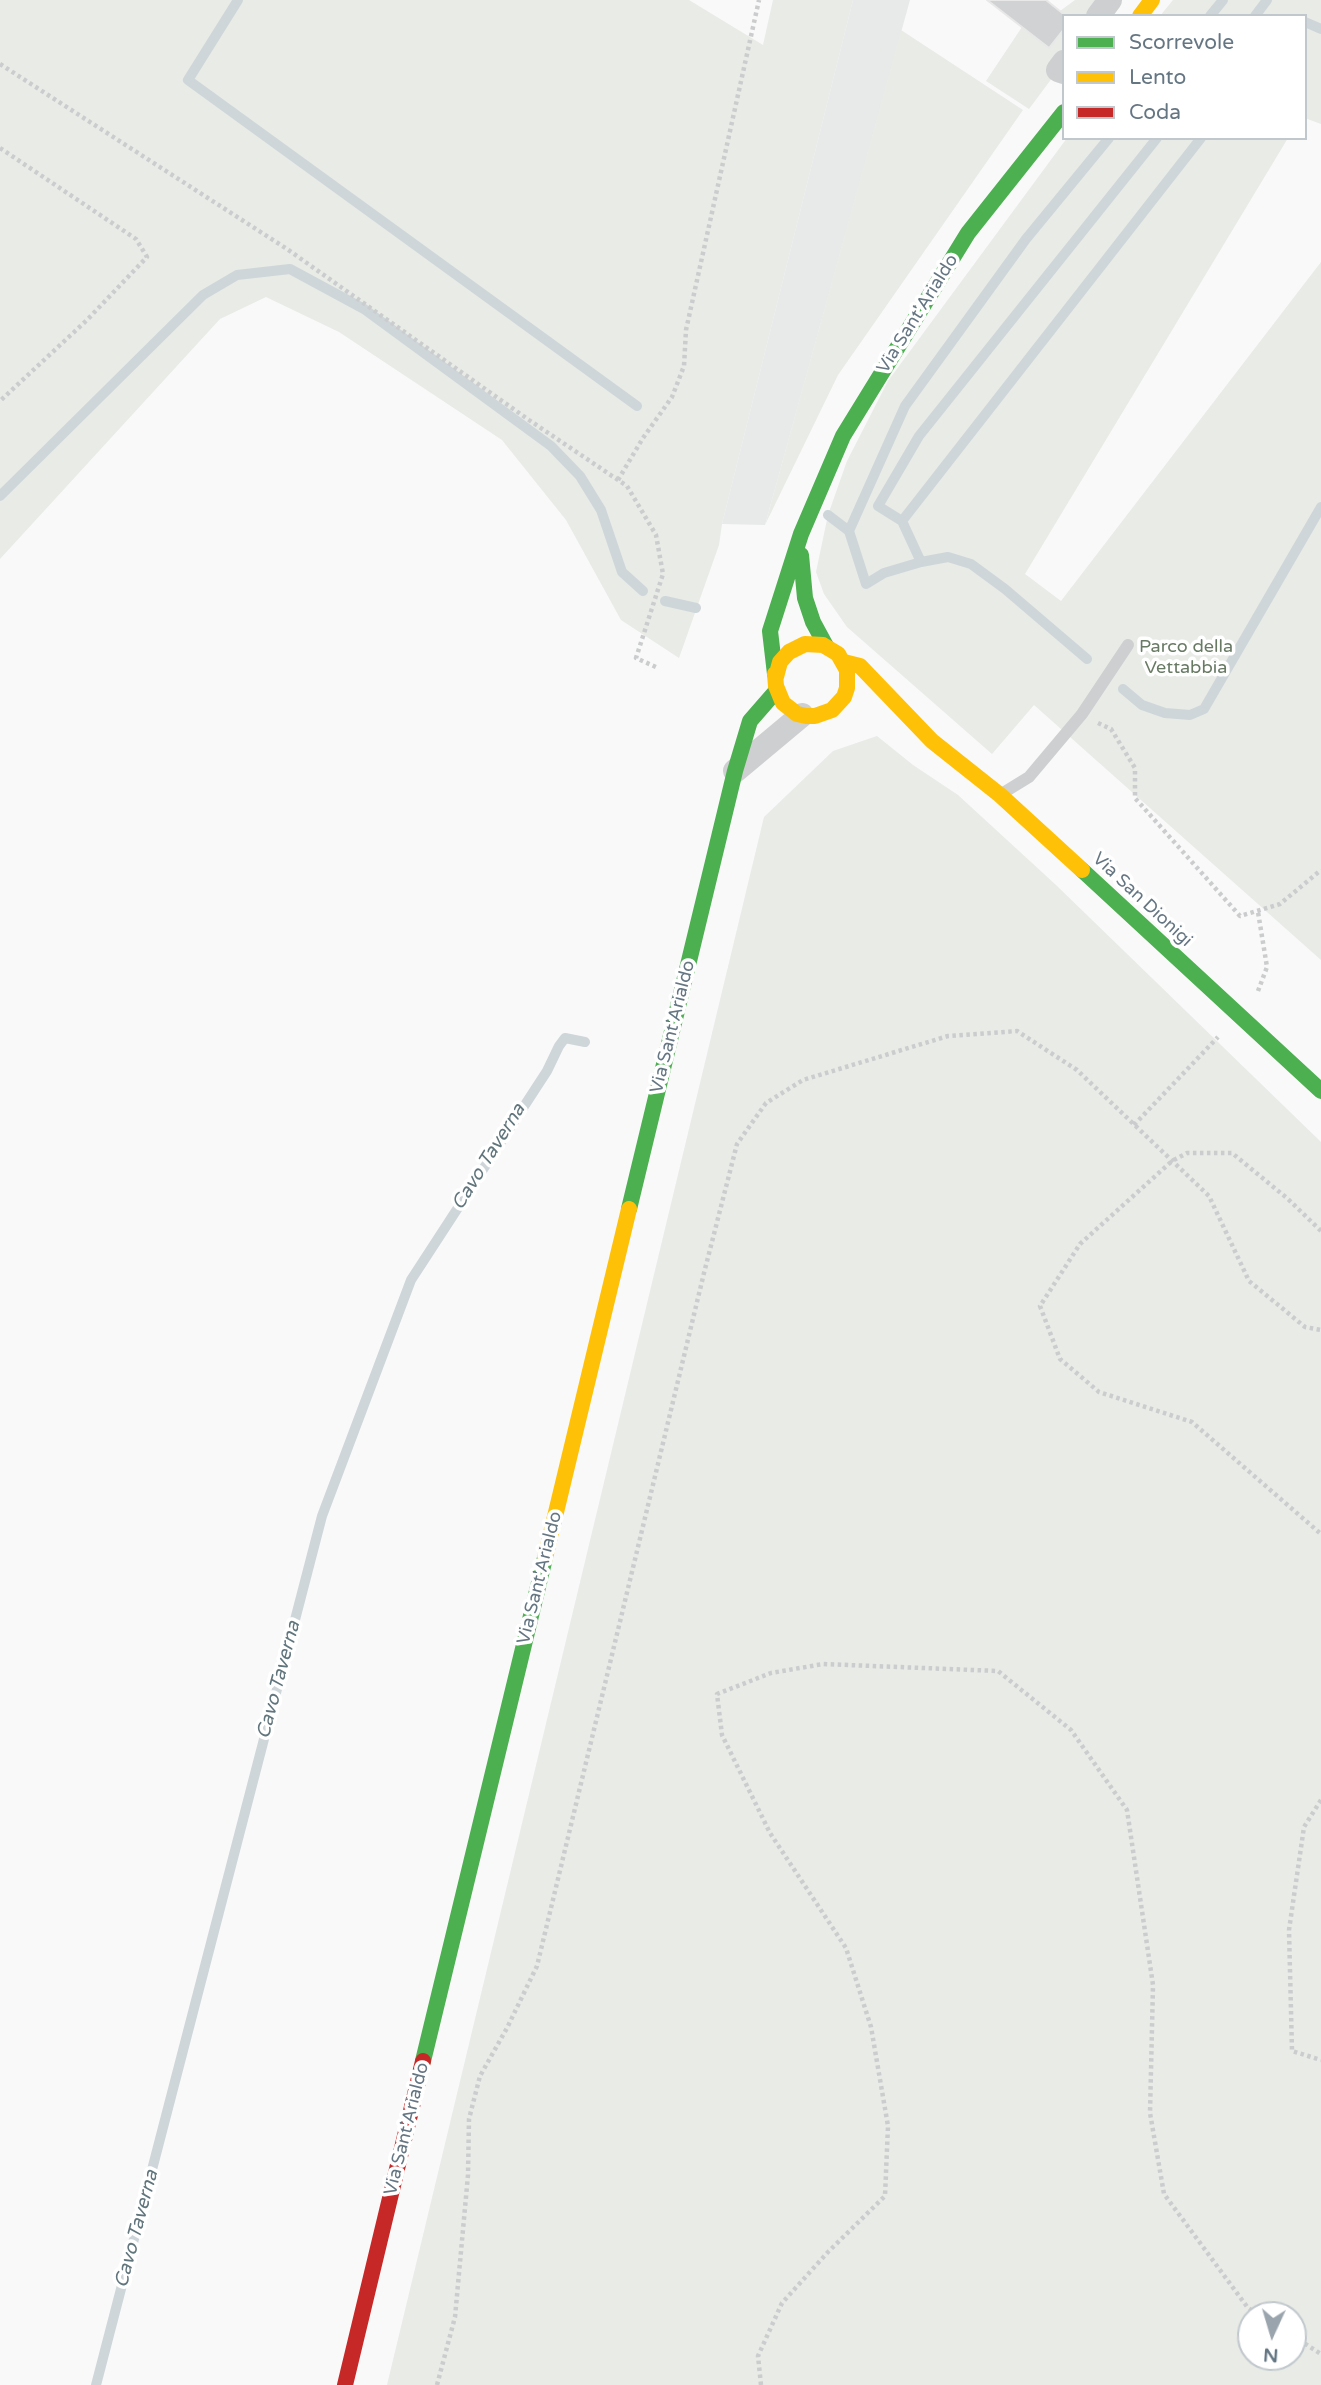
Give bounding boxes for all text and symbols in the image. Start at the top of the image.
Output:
legend [1062,14,1307,140]
text: Scorrevole [1129,30,1234,55]
text: Lento [1129,65,1186,90]
text: Coda [1129,100,1181,125]
street label: Via Sant'Arialdo [873,251,963,377]
park label: Parco della Vettabbia [1139,636,1233,678]
street label: Via San Dionigi [1088,848,1196,952]
street label: Via Sant'Arialdo [646,958,700,1096]
water label: Cavo Taverna [447,1100,531,1214]
street label: Via Sant'Arialdo [513,1509,567,1647]
water label: Cavo Taverna [252,1619,306,1741]
street label: Via Sant'Arialdo [380,2060,434,2198]
water label: Cavo Taverna [110,2168,164,2290]
north arrow [1237,2301,1307,2371]
text: N [1262,2343,1279,2366]

